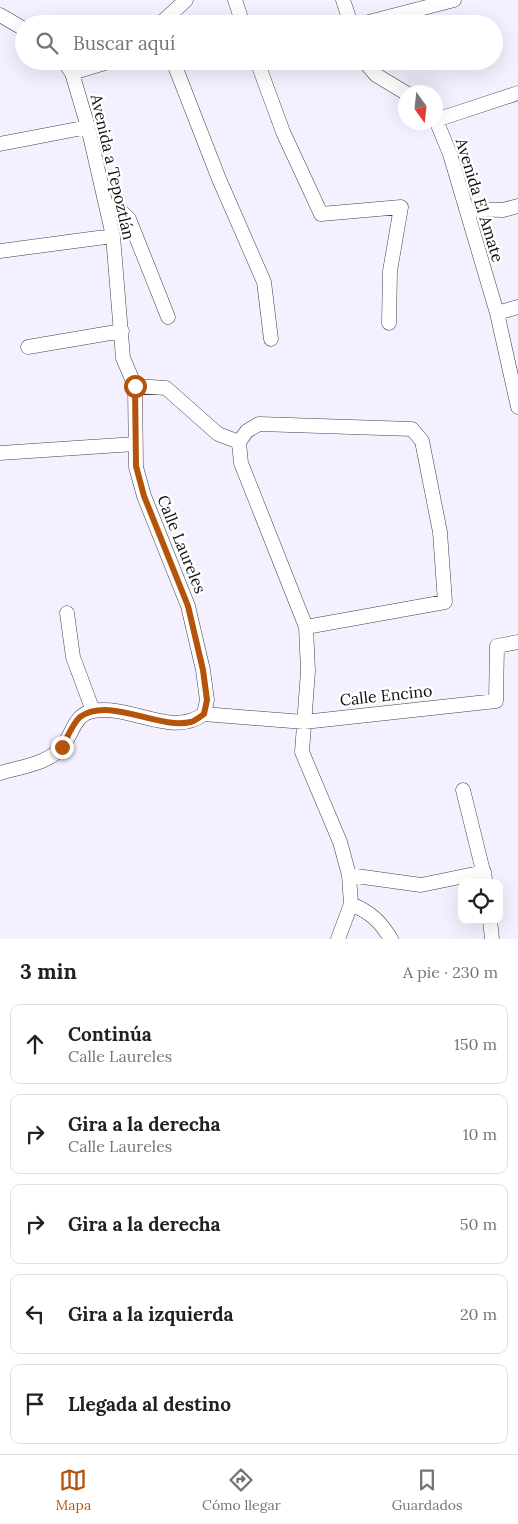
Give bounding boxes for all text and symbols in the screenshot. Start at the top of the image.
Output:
search box [15,15,503,70]
icon: search [33,29,61,57]
text: Buscar aquí [73,31,175,55]
north arrow [398,85,443,130]
street label: Avenida a Tepoztlán [86,91,140,242]
street label: Avenida El Amate [451,135,508,265]
route start [124,375,147,398]
street label: Calle Laureles [153,492,211,596]
street label: Calle Encino [339,680,433,710]
route end [51,736,74,759]
map controls [458,879,503,924]
button: locate [458,879,503,924]
text: 3 min [20,958,77,985]
text: A pie · 230 m [403,962,498,982]
text: Continúa [68,1022,152,1046]
icon: ahead [21,1030,49,1058]
text: 150 m [454,1034,497,1054]
text: Calle Laureles [68,1046,172,1066]
text: Gira a la derecha [68,1112,221,1136]
icon: right [21,1120,49,1148]
text: 10 m [463,1124,497,1144]
text: Calle Laureles [68,1136,172,1156]
icon: right [21,1210,49,1238]
text: Gira a la derecha [68,1212,221,1236]
text: 50 m [460,1214,497,1234]
icon: left [21,1300,49,1328]
text: Gira a la izquierda [68,1302,234,1326]
text: 20 m [460,1304,497,1324]
icon: arrive [21,1390,49,1418]
text: Llegada al destino [68,1392,231,1416]
tab: Mapa [55,1466,91,1514]
tab: Cómo llegar [202,1466,281,1514]
tab: Guardados [392,1466,463,1514]

